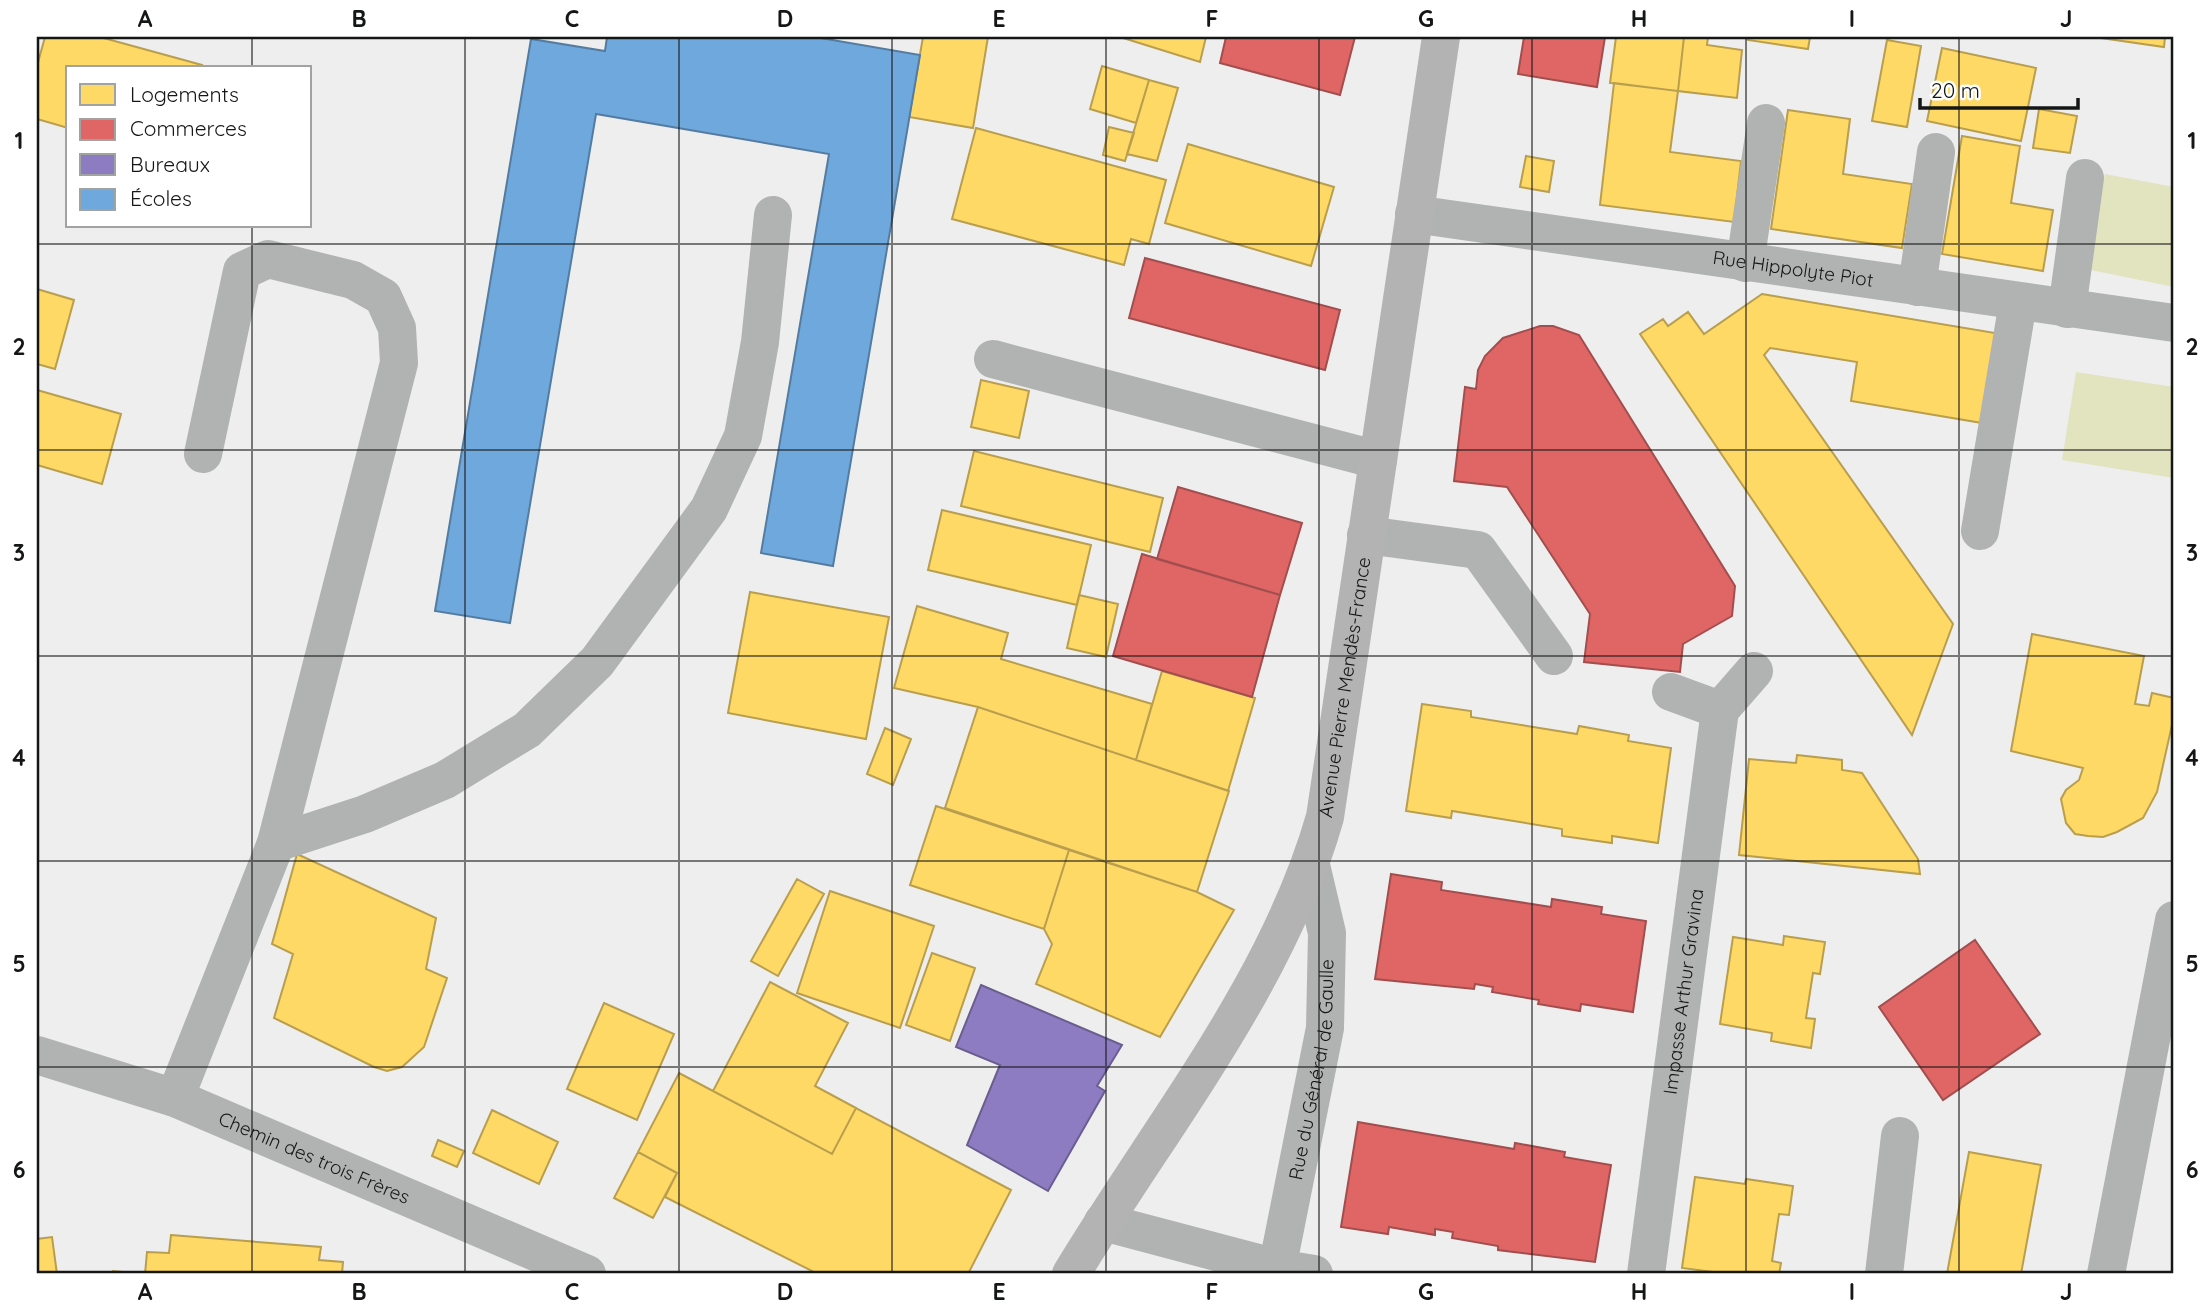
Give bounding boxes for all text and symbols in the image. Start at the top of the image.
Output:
text: A [138,4,153,33]
text: B [351,4,367,33]
text: C [565,4,579,33]
text: D [777,4,793,33]
text: E [992,4,1006,33]
text: F [1206,4,1218,33]
text: G [1418,4,1434,33]
text: H [1631,4,1647,33]
text: I [1849,4,1855,33]
text: J [2060,4,2072,33]
legend [66,66,312,228]
scale bar [1920,66,2078,110]
text: 20 m [1931,77,1980,103]
text: Logements [130,81,239,107]
text: Commerces [130,115,247,141]
text: 1 [15,126,23,155]
text: 1 [2188,126,2196,155]
text: Bureaux [130,151,210,177]
text: Écoles [130,185,192,211]
street label: Rue Hippolyte Piot [1711,245,1875,292]
text: 2 [12,332,26,361]
text: 2 [2185,332,2199,361]
text: 3 [13,538,25,567]
text: 3 [2186,538,2198,567]
street label: Avenue Pierre Mendès-France [1313,555,1376,819]
text: 4 [12,743,26,772]
text: 4 [2185,743,2199,772]
street label: Impasse Arthur Gravina [1658,887,1708,1096]
text: 5 [12,949,26,978]
text: 5 [2185,949,2199,978]
street label: Rue du Général de Gaulle [1283,959,1338,1182]
street label: Chemin des trois Frères [215,1106,414,1209]
text: 6 [13,1155,25,1184]
text: 6 [2186,1155,2198,1184]
text: A [138,1277,153,1306]
text: B [351,1277,367,1306]
text: C [565,1277,579,1306]
text: D [777,1277,793,1306]
text: E [992,1277,1006,1306]
text: F [1206,1277,1218,1306]
text: G [1418,1277,1434,1306]
text: H [1631,1277,1647,1306]
text: I [1849,1277,1855,1306]
text: J [2060,1277,2072,1306]

